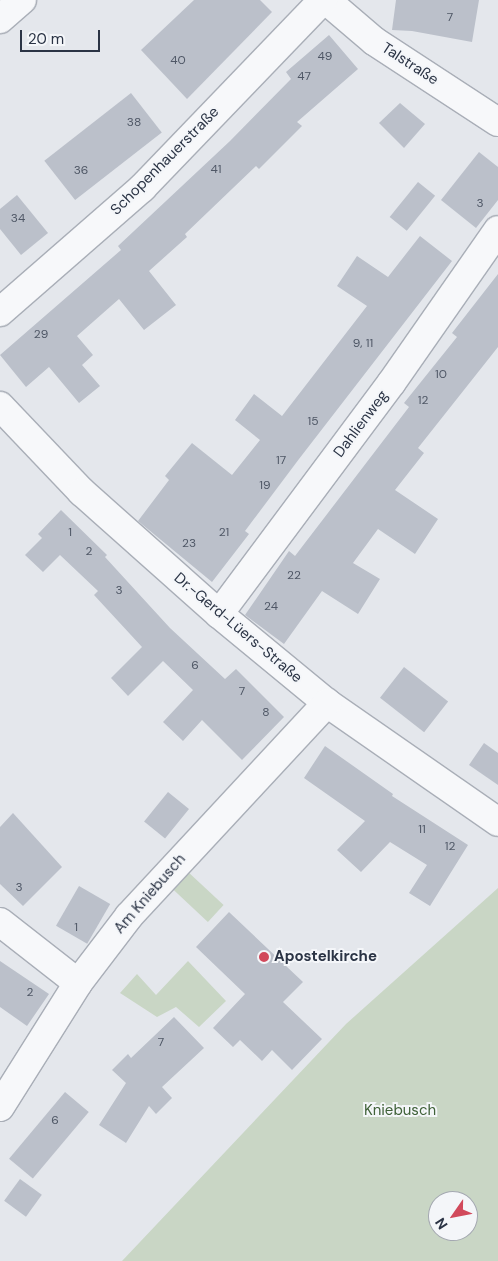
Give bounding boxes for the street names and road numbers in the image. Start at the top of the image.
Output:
street label: Talstraße [378,39,442,89]
street label: Schopenhauerstraße [107,103,223,219]
street label: Dahlienweg [330,387,392,461]
street label: Dr.-Gerd-Lüers-Straße [170,569,306,687]
street label: Am Kniebusch [111,851,189,937]

